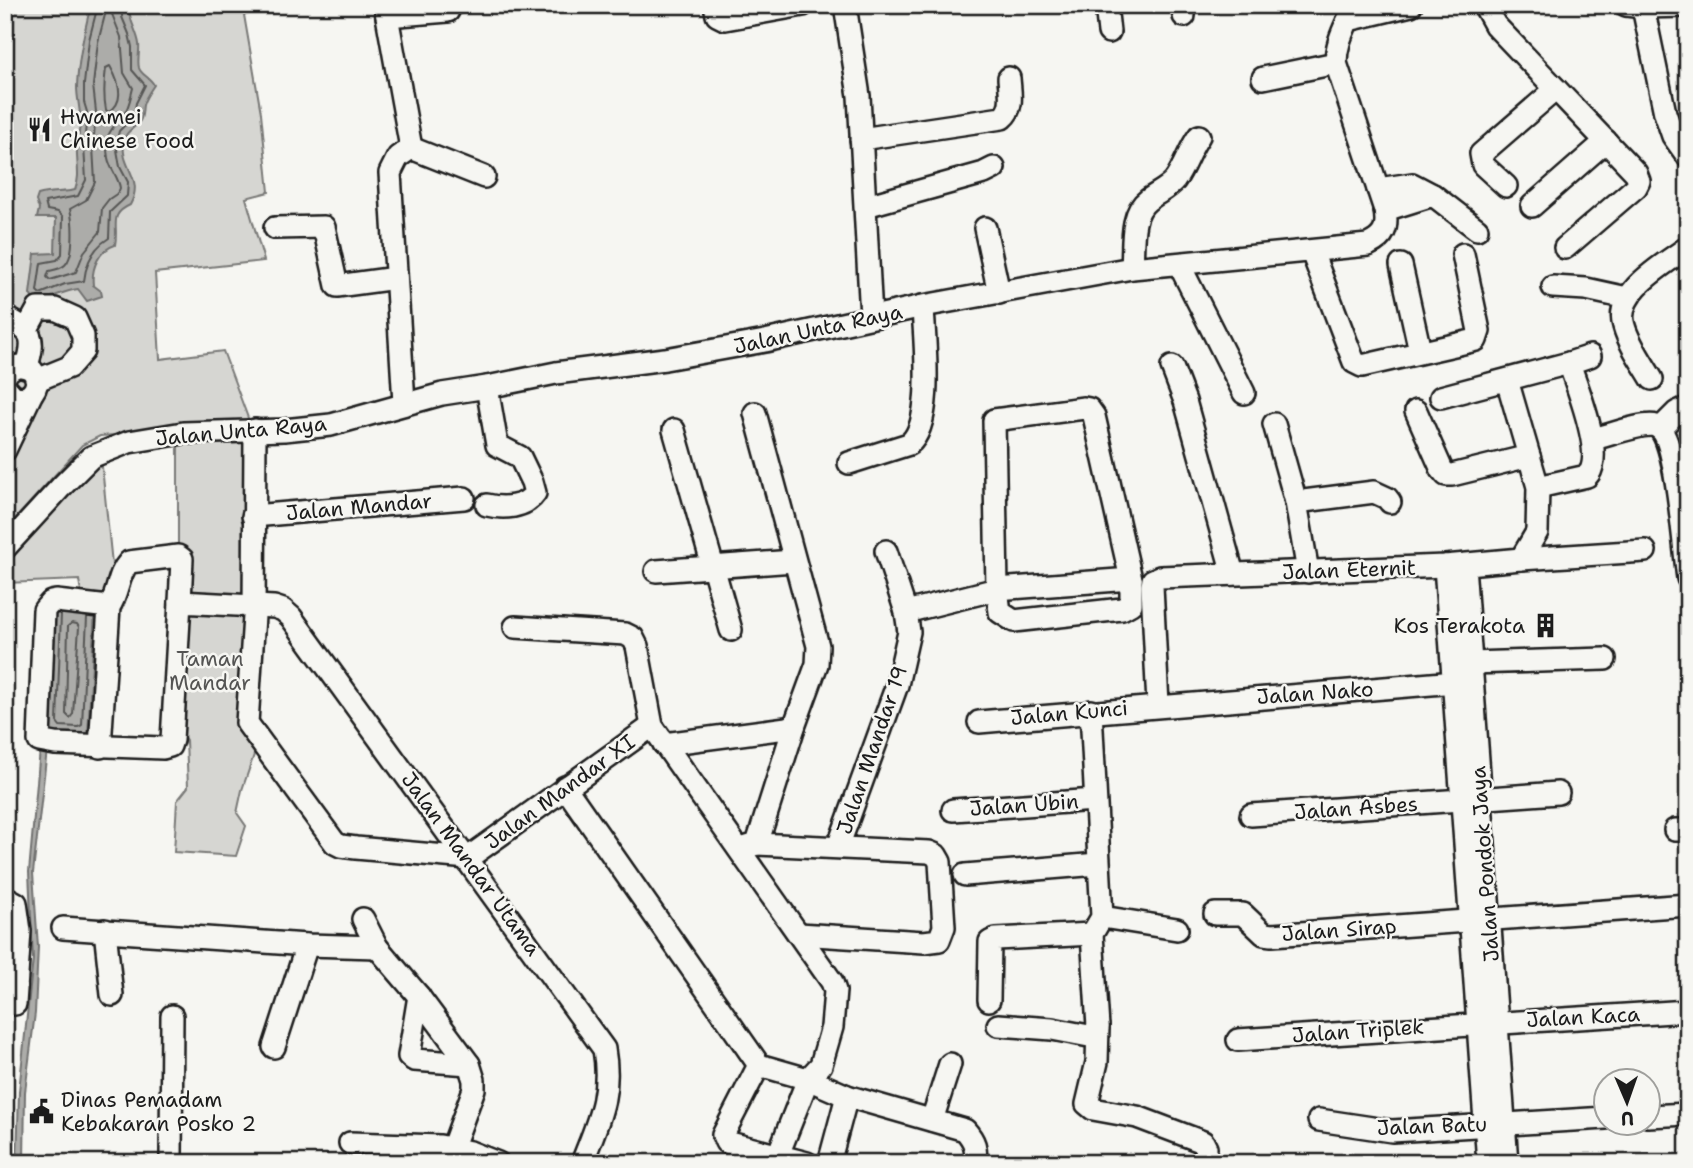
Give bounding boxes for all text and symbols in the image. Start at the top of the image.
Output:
place label: Hwamei Chinese Food [60,103,194,155]
restaurant icon: Hwamei Chinese Food [26,115,54,143]
street label: Jalan Unta Raya [731,297,905,361]
street label: Jalan Unta Raya [154,410,328,452]
street label: Jalan Mandar [285,487,433,527]
street label: Jalan Eternit [1281,554,1417,586]
place label: Kos Terakota [1394,612,1525,640]
building icon: Kos Terakota [1531,612,1559,640]
park label: Taman Mandar [169,645,251,697]
street label: Jalan Mandar 19 [830,662,914,838]
street label: Jalan Nako [1256,675,1374,711]
street label: Jalan Kunci [1009,694,1129,732]
street label: Jalan Mandar XI [479,728,641,856]
street label: Jalan Pondok Jaya [1464,765,1506,963]
street label: Jalan Mandar Utama [395,767,547,961]
street label: Jalan Ubin [968,787,1080,823]
street label: Jalan Asbes [1293,790,1419,826]
street label: Jalan Sirap [1280,912,1398,948]
street label: Jalan Kaca [1525,1000,1641,1034]
street label: Jalan Triplek [1291,1012,1425,1050]
north arrow [1592,1066,1662,1136]
place label: Dinas Pemadam Kebakaran Posko 2 [61,1086,256,1138]
public building icon: Dinas Pemadam Kebakaran Posko 2 [27,1098,55,1126]
text: U [1621,1106,1635,1131]
street label: Jalan Batu [1376,1110,1488,1142]

